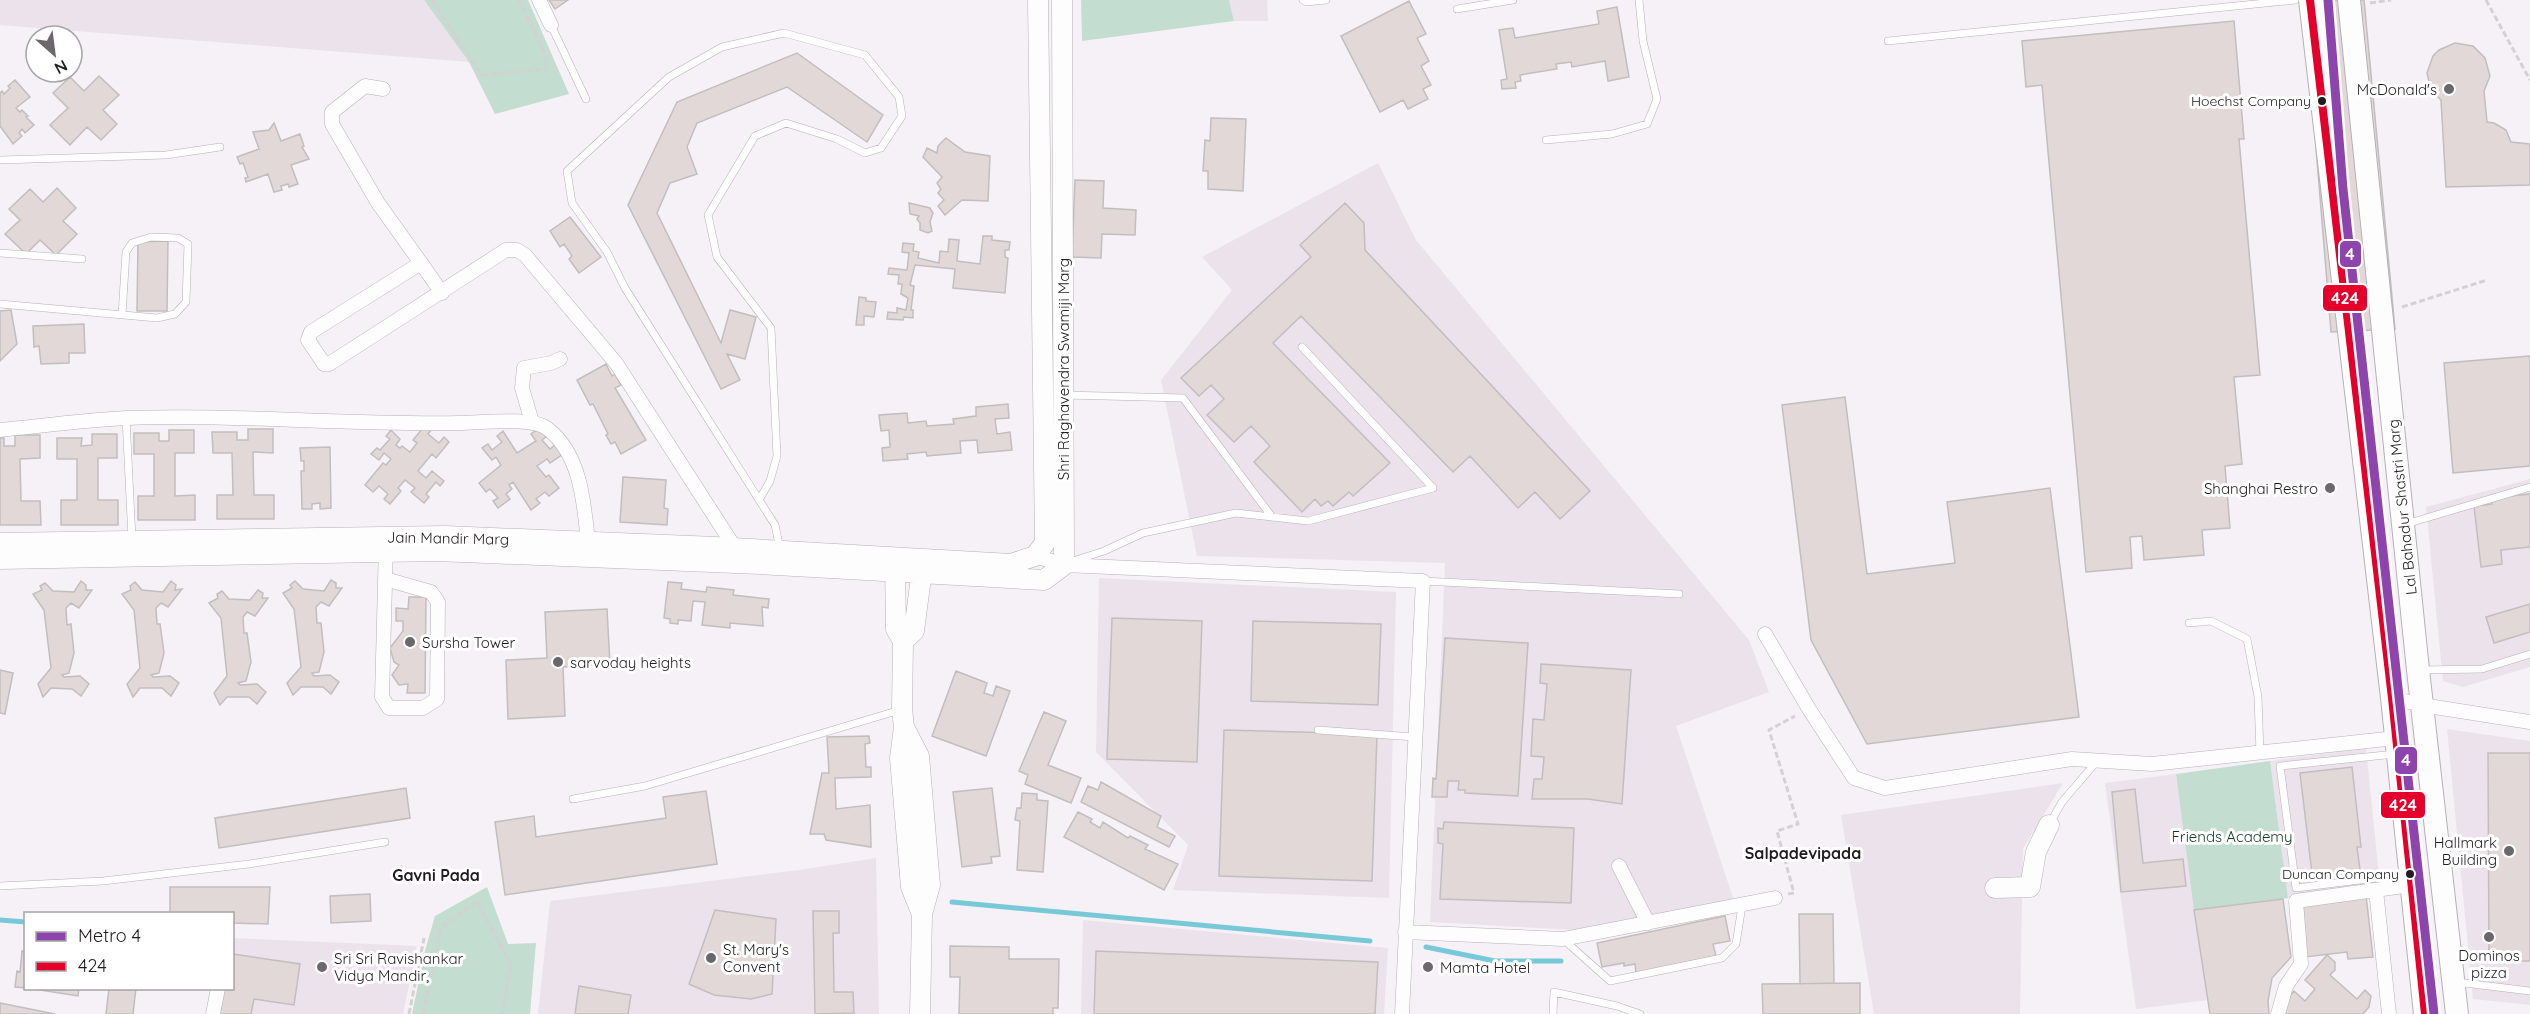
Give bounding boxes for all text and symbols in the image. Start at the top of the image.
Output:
north arrow [24,24,84,84]
text: N [51,56,71,79]
place label: McDonald's [2357,80,2437,99]
marker: McDonald's [2442,82,2456,96]
place label: Hoechst Company [2191,92,2311,110]
marker: Hoechst Company [2316,95,2328,107]
line badge: 4 [2339,240,2362,268]
text: 4 [2345,244,2355,264]
street label: Shri Raghavendra Swamiji Marg [1054,258,1073,480]
line badge: 424 [2322,284,2368,312]
text: 424 [2331,288,2360,308]
street label: Lal Bahadur Shastri Marg [2383,418,2421,596]
place label: Shanghai Restro [2204,479,2318,498]
marker: Shanghai Restro [2323,481,2337,495]
street label: Jain Mandir Marg [387,527,509,549]
place label: Sursha Tower [422,633,516,652]
marker: Sursha Tower [403,635,417,649]
place label: sarvoday heights [570,653,691,672]
marker: sarvoday heights [551,655,565,669]
line badge: 4 [2394,746,2418,775]
text: 4 [2401,750,2411,770]
line badge: 424 [2380,791,2426,819]
text: 424 [2389,795,2418,815]
park label: Friends Academy [2172,827,2292,846]
place label: Hallmark Building [2434,833,2497,869]
district label: Salpadevipada [1745,843,1861,863]
marker: Hallmark Building [2502,844,2516,858]
district label: Gavni Pada [392,865,480,885]
place label: Duncan Company [2282,865,2399,883]
marker: Duncan Company [2404,868,2416,880]
legend [24,912,234,990]
text: Metro 4 [78,924,141,947]
marker: Dominos pizza [2482,930,2496,944]
place label: St. Mary's Convent [723,940,789,976]
place label: Dominos pizza [2458,946,2520,982]
place label: Sri Sri Ravishankar Vidya Mandir, [334,949,464,985]
marker: St. Mary's Convent [704,951,718,965]
text: 424 [78,954,107,977]
place label: Mamta Hotel [1440,958,1530,977]
marker: Sri Sri Ravishankar Vidya Mandir, [315,960,329,974]
marker: Mamta Hotel [1421,960,1435,974]

